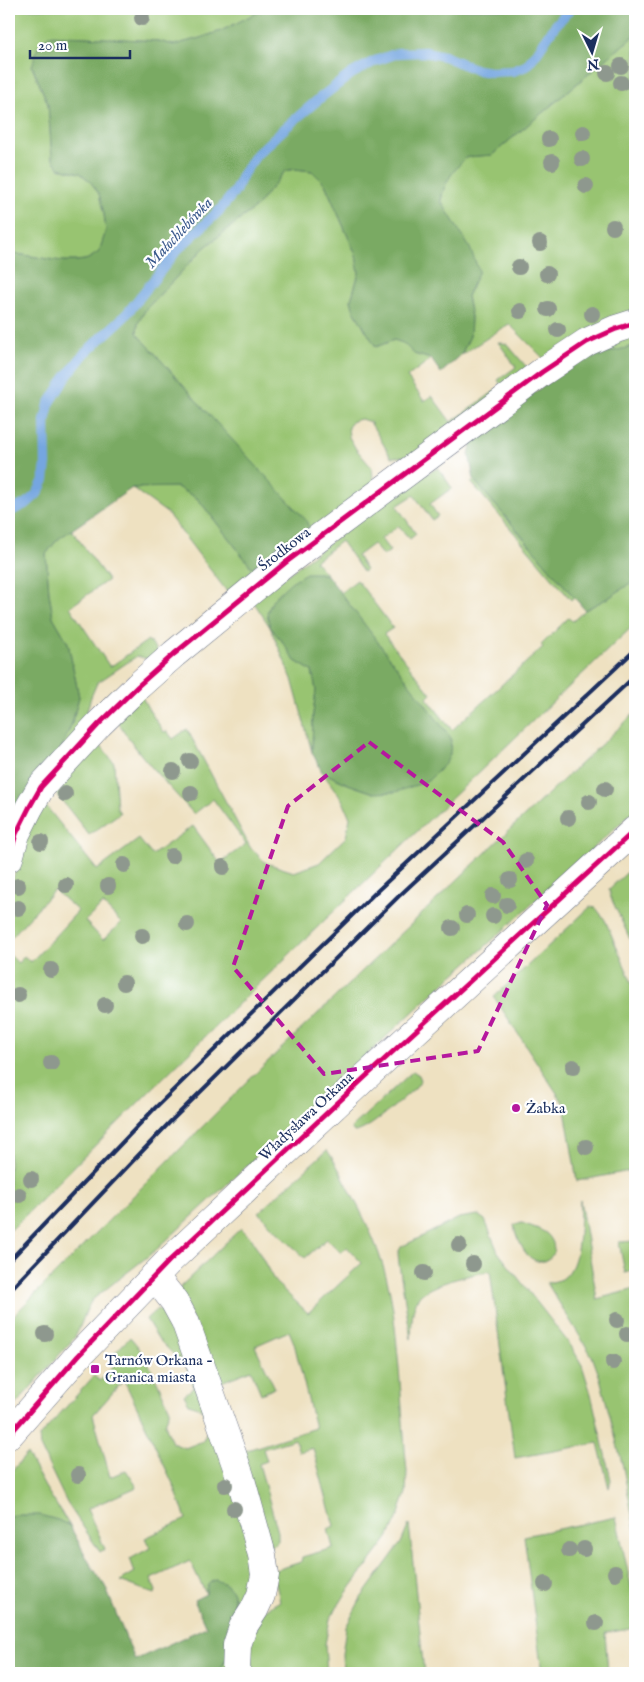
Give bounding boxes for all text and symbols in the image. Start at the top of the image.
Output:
scale bar [30,28,130,60]
north arrow [566,28,616,78]
text: 20 m [38,36,68,55]
text: N [586,54,601,73]
water label: Małochlebówka [142,194,217,273]
street label: Środkowa [254,523,315,576]
street label: Władysława Orkana [255,1067,358,1165]
place label: Żabka [526,1099,566,1118]
marker: Żabka [510,1102,522,1114]
place label: Tarnów Orkana - Granica miasta [105,1351,213,1387]
marker: Tarnów Orkana - Granica miasta [89,1363,101,1375]

